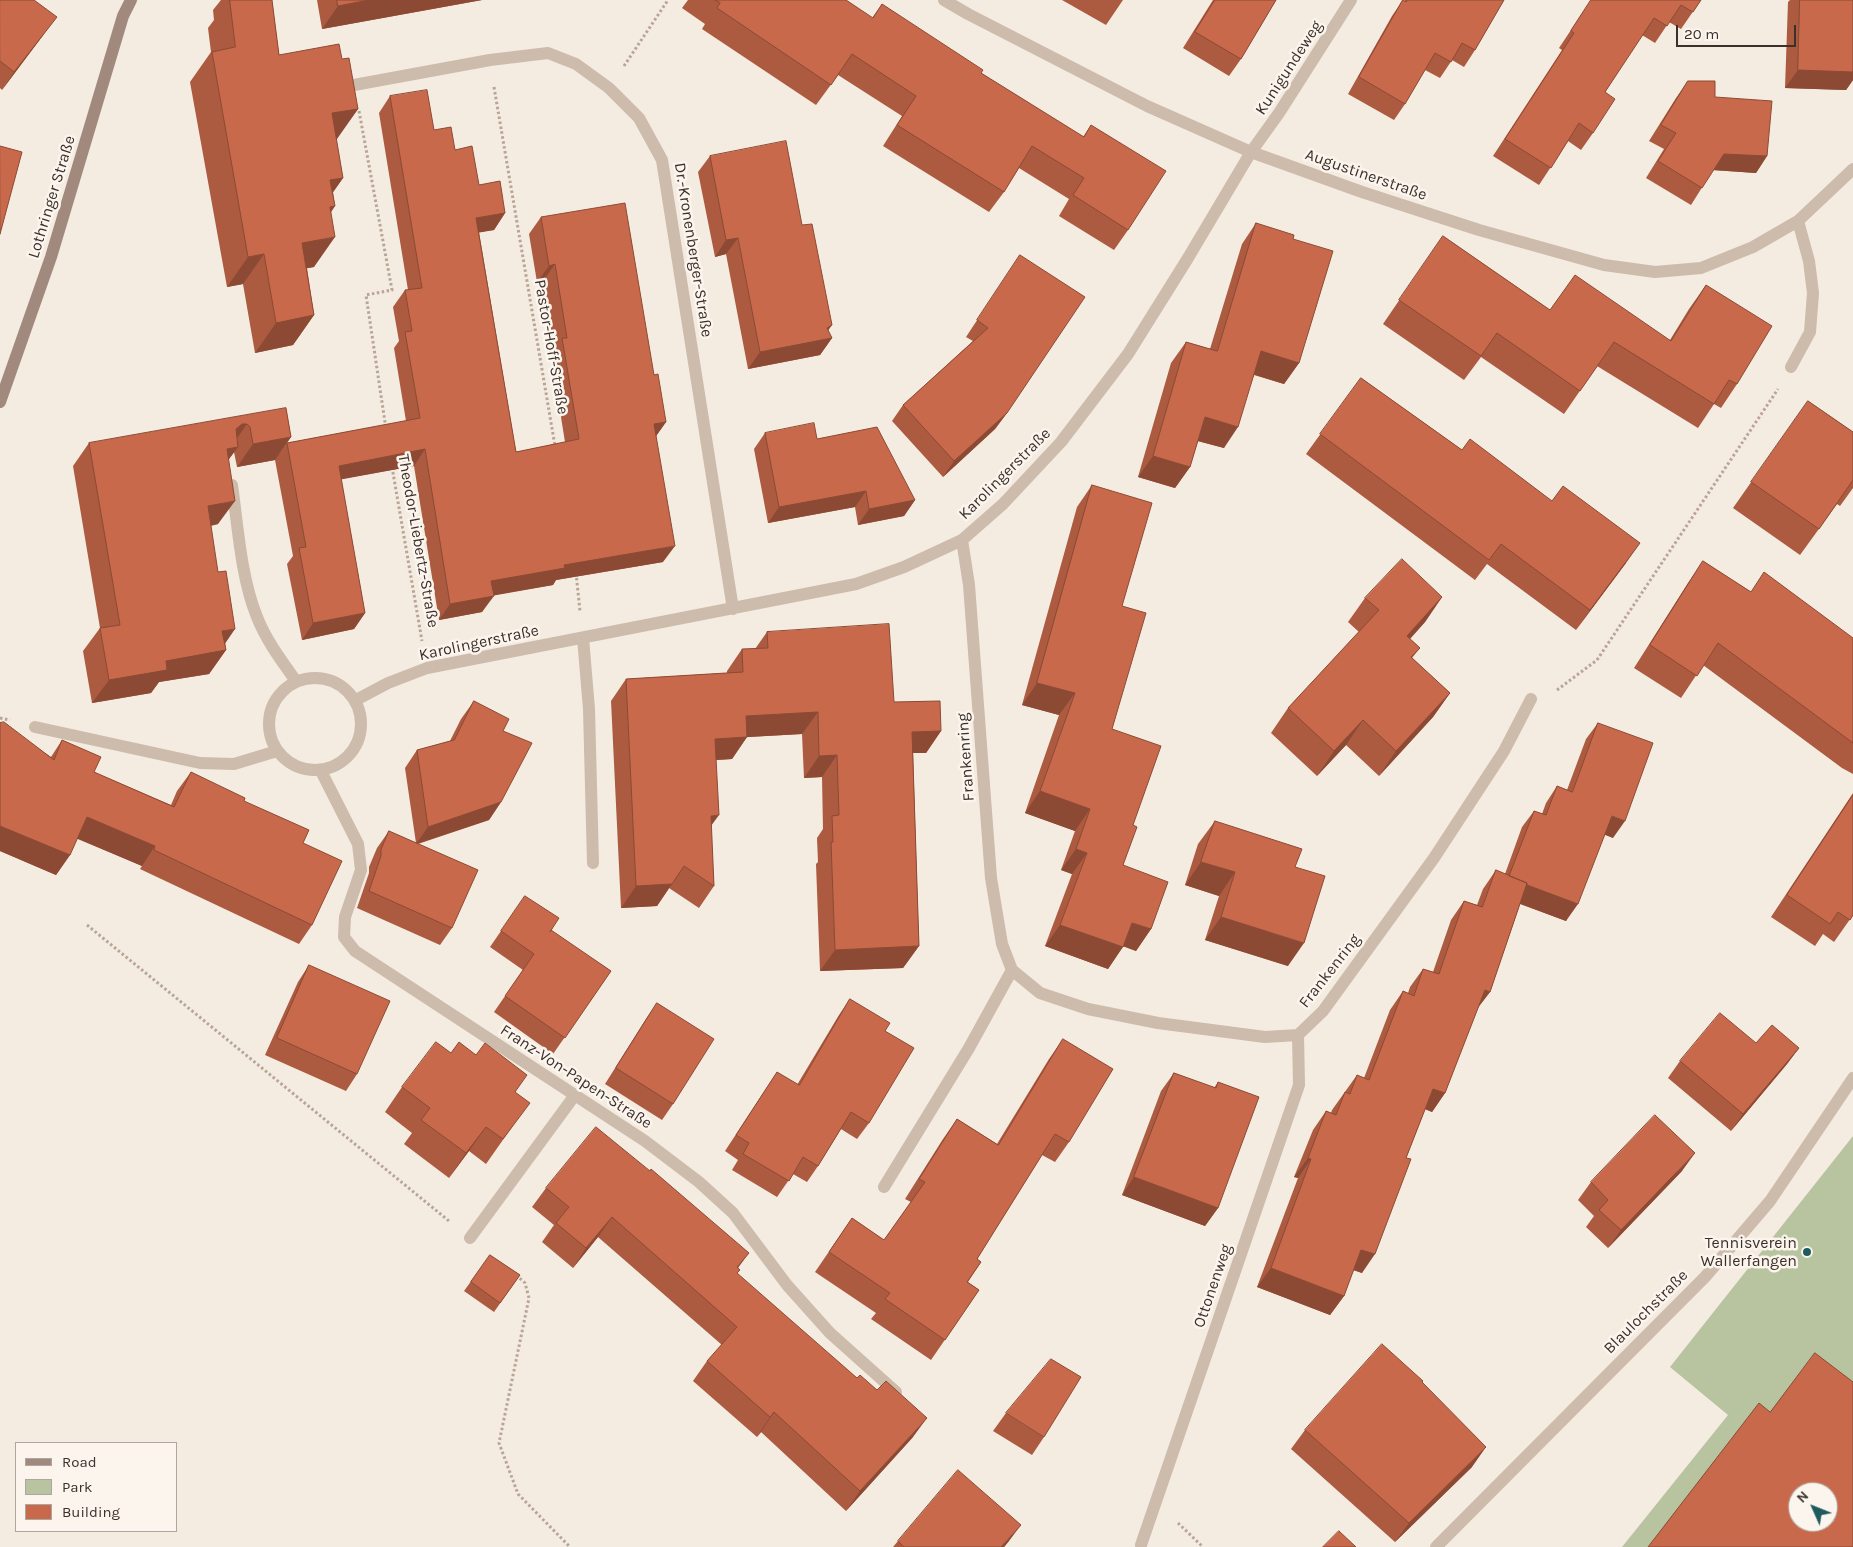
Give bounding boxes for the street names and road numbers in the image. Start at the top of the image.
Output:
street label: Kunigundeweg [1251,17,1327,119]
street label: Lothringer Straße [24,133,80,261]
street label: Augustinerstraße [1303,145,1429,205]
street label: Dr.-Kronenberger-Straße [670,161,716,339]
street label: Pastor-Hoff-Straße [530,278,572,416]
street label: Karolingerstraße [955,424,1055,524]
street label: Theodor-Liebertz-Straße [393,453,443,629]
street label: Karolingerstraße [417,621,541,665]
street label: Frankenring [953,712,979,802]
street label: Frankenring [1295,930,1365,1012]
street label: Franz-Von-Papen-Straße [497,1021,655,1133]
street label: Ottonenweg [1190,1242,1236,1330]
street label: Blaulochstraße [1600,1266,1692,1358]

